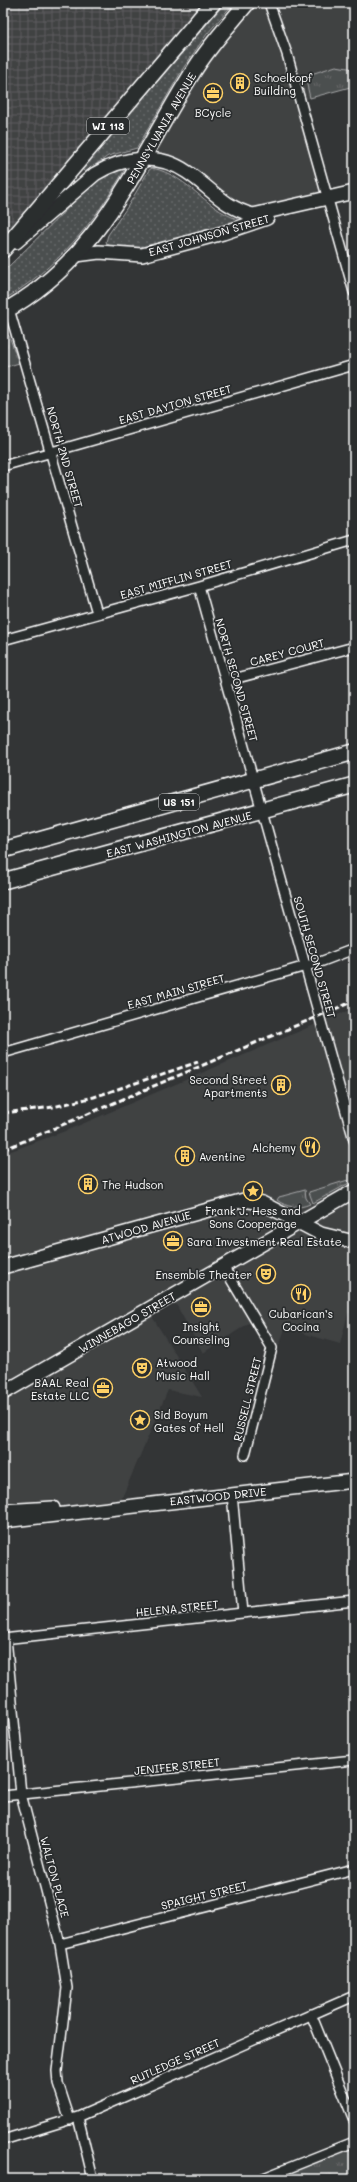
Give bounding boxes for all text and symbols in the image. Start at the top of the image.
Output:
street label: PENNSYLVANIA AVENUE [123,69,199,187]
place label: Schoelkopf Building [254,70,313,98]
building icon: Schoelkopf Building [229,72,251,94]
office icon: BCycle [202,82,224,104]
place label: BCycle [195,105,231,120]
road number: WI 113 [87,118,129,134]
street label: EAST JOHNSON STREET [147,211,271,259]
street label: EAST DAYTON STREET [117,381,233,427]
street label: NORTH 2ND STREET [43,405,87,509]
street label: EAST MIFFLIN STREET [118,556,234,602]
street label: NORTH SECOND STREET [212,617,262,743]
street label: CAREY COURT [248,635,326,669]
road number: US 151 [159,794,199,810]
street label: EAST WASHINGTON AVENUE [105,807,253,861]
street label: SOUTH SECOND STREET [290,894,340,1020]
street label: EAST MAIN STREET [126,970,226,1012]
place label: Second Street Apartments [189,1072,267,1100]
building icon: Second Street Apartments [270,1074,292,1096]
restaurant icon: Alchemy [299,1136,321,1158]
place label: Alchemy [252,1140,296,1155]
building icon: Aventine [174,1145,196,1167]
place label: Aventine [199,1149,246,1164]
building icon: The Hudson [77,1173,99,1195]
place label: The Hudson [102,1177,163,1192]
place icon: Frank J. Hess and Sons Cooperage [242,1180,264,1202]
place label: Frank J. Hess and Sons Cooperage [205,1203,301,1231]
street label: ATWOOD AVENUE [99,1207,193,1247]
office icon: Sara Investment Real Estate [162,1230,184,1252]
place label: Sara Investment Real Estate [187,1234,342,1249]
theatre icon: Ensemble Theater [255,1263,277,1285]
place label: Ensemble Theater [155,1267,252,1282]
restaurant icon: Cubarican’s Cocina [290,1283,312,1305]
street label: WINNEBAGO STREET [76,1288,178,1356]
office icon: Insight Counseling [190,1296,212,1318]
place label: Cubarican’s Cocina [269,1306,333,1334]
place label: Insight Counseling [172,1319,230,1347]
place label: Atwood Music Hall [156,1355,210,1383]
street label: RUSSELL STREET [229,1355,265,1443]
theatre icon: Atwood Music Hall [131,1357,153,1379]
place label: BAAL Real Estate LLC [31,1375,89,1403]
office icon: BAAL Real Estate LLC [92,1377,114,1399]
place label: Sid Boyum Gates of Hell [154,1407,224,1435]
place icon: Sid Boyum Gates of Hell [129,1409,151,1431]
street label: EASTWOOD DRIVE [169,1483,267,1509]
street label: HELENA STREET [135,1596,219,1620]
street label: JENIFER STREET [133,1754,221,1778]
street label: WALTON PLACE [37,1835,73,1919]
street label: SPAIGHT STREET [159,1877,249,1913]
street label: RUTLEDGE STREET [128,2035,222,2087]

